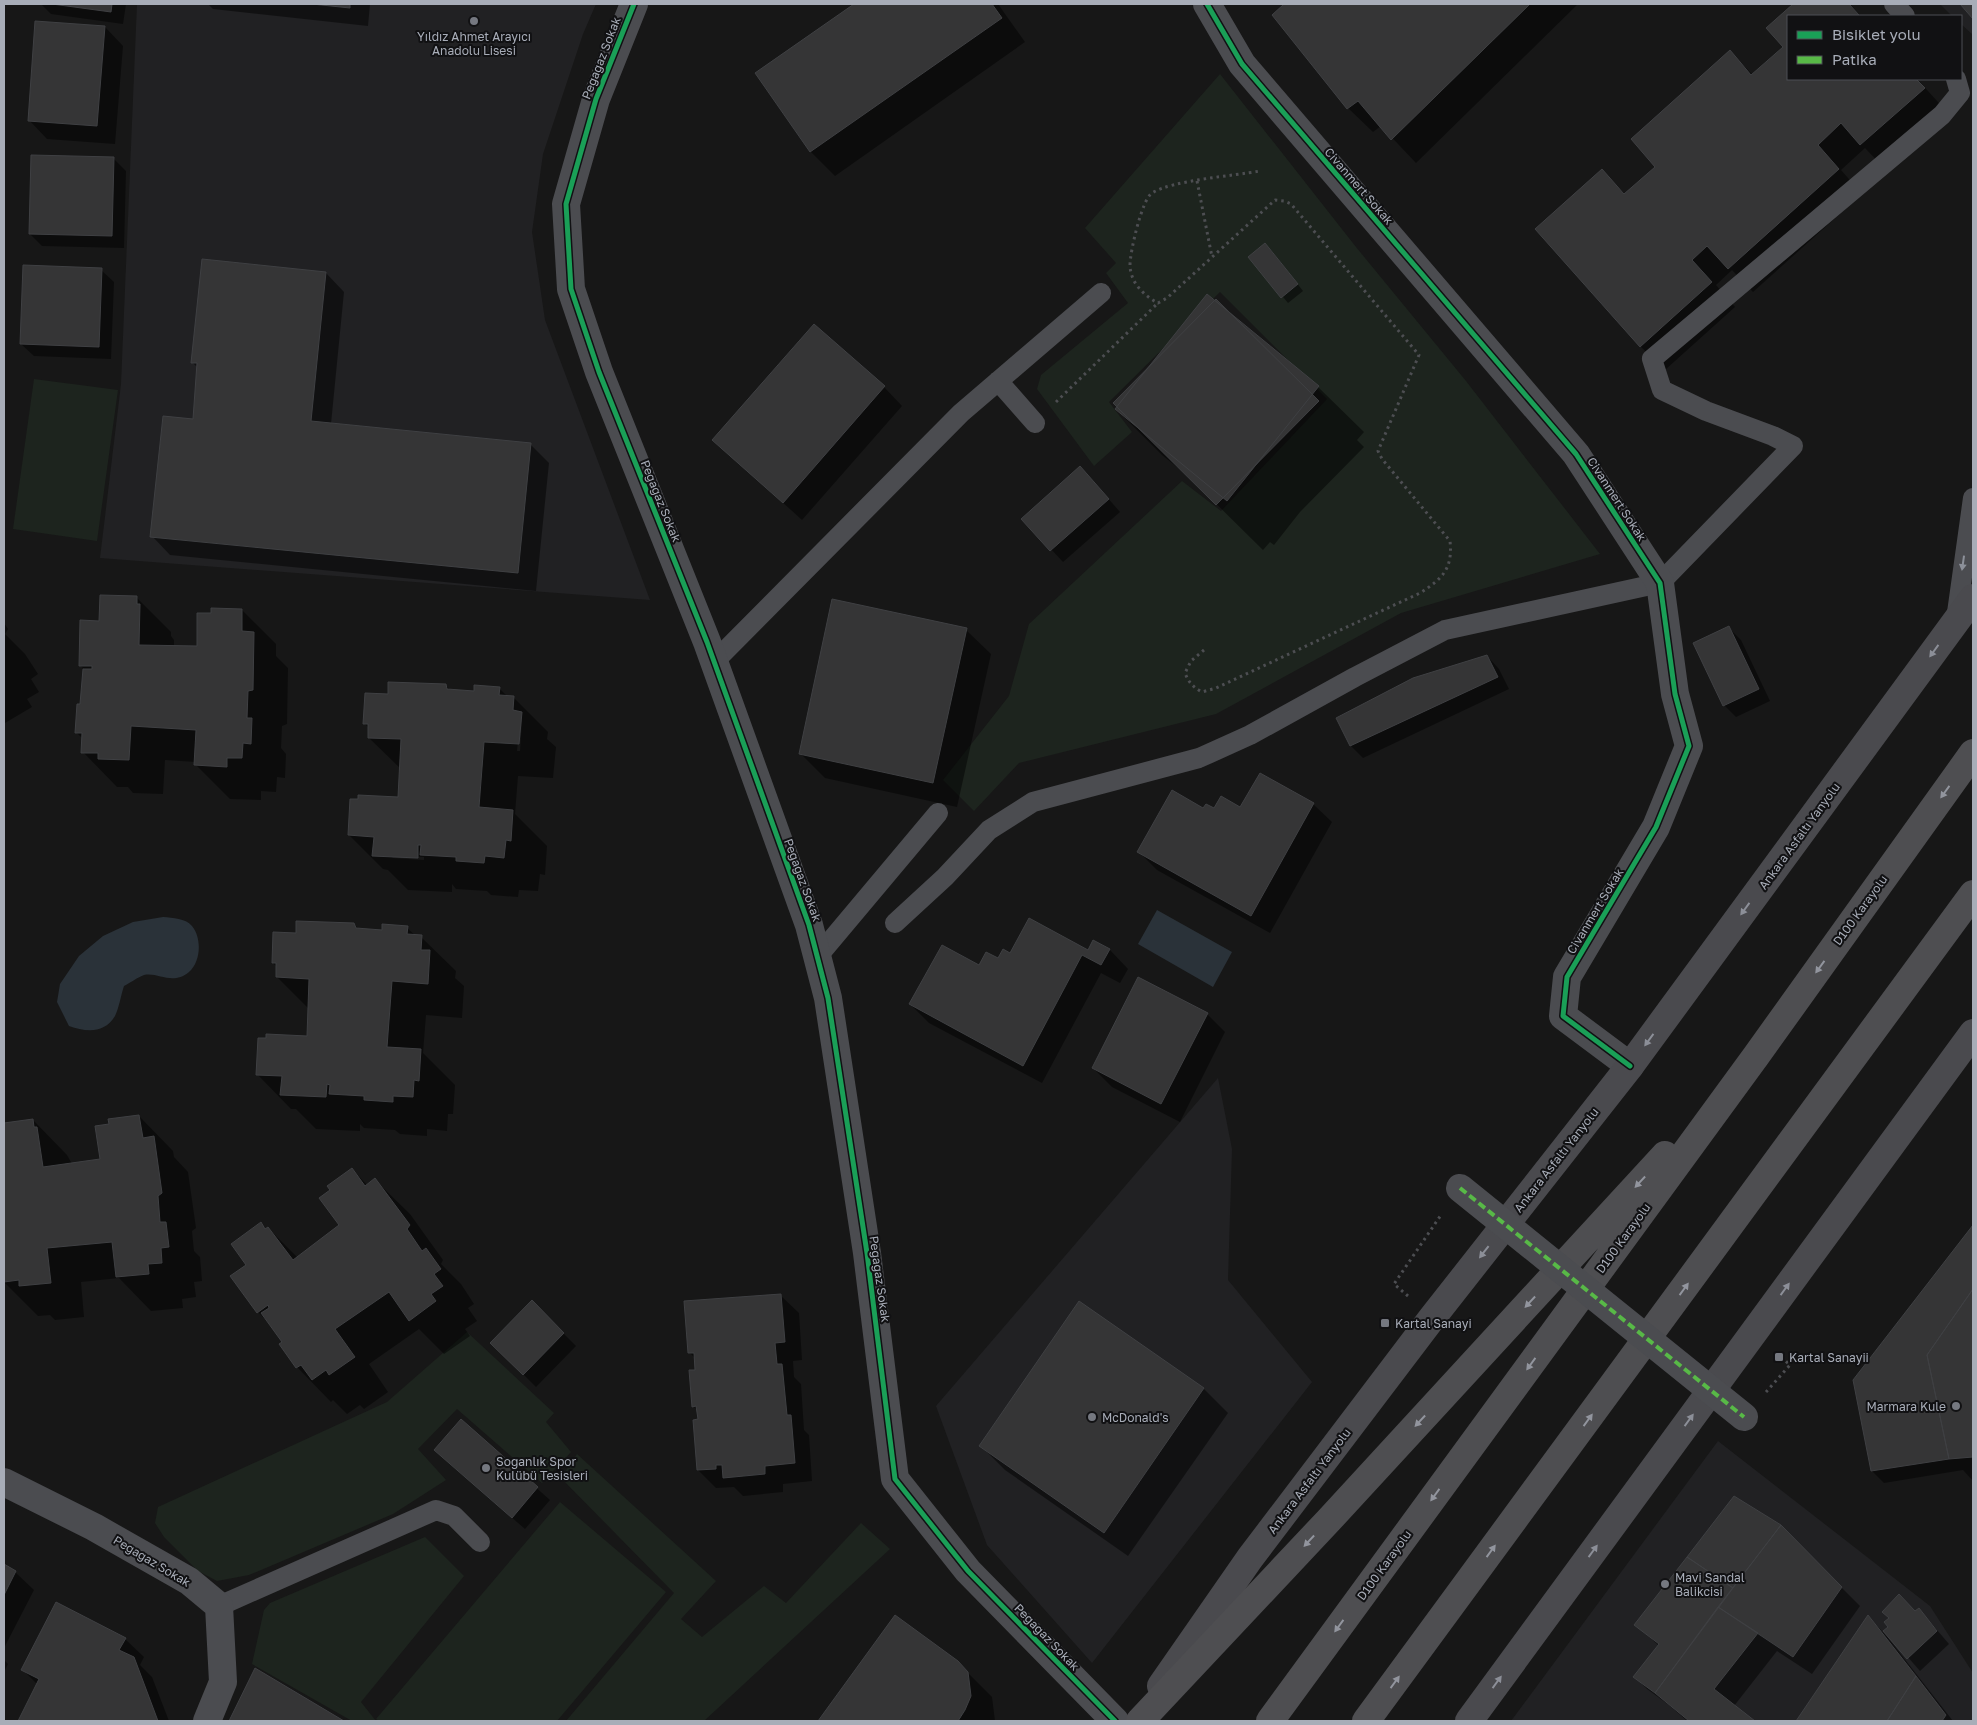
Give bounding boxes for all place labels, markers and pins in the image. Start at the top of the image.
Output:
marker: Yıldız Ahmet Arayıcı Anadolu Lisesi [468,15,480,27]
place label: Yıldız Ahmet Arayıcı Anadolu Lisesi [417,29,531,58]
place label: Kartal Sanayi [1395,1316,1472,1331]
marker: Kartal Sanayi [1379,1317,1391,1329]
place label: Kartal Sanayii [1789,1350,1869,1365]
marker: Kartal Sanayii [1773,1351,1785,1363]
place label: Marmara Kule [1866,1399,1946,1414]
marker: Marmara Kule [1950,1400,1962,1412]
place label: McDonald's [1102,1410,1169,1425]
marker: McDonald's [1086,1411,1098,1423]
place label: Soğanlık Spor Kulübü Tesisleri [496,1454,588,1483]
marker: Soğanlık Spor Kulübü Tesisleri [480,1462,492,1474]
place label: Mavi Sandal Balikcisi [1675,1570,1745,1599]
marker: Mavi Sandal Balikcisi [1659,1578,1671,1590]

